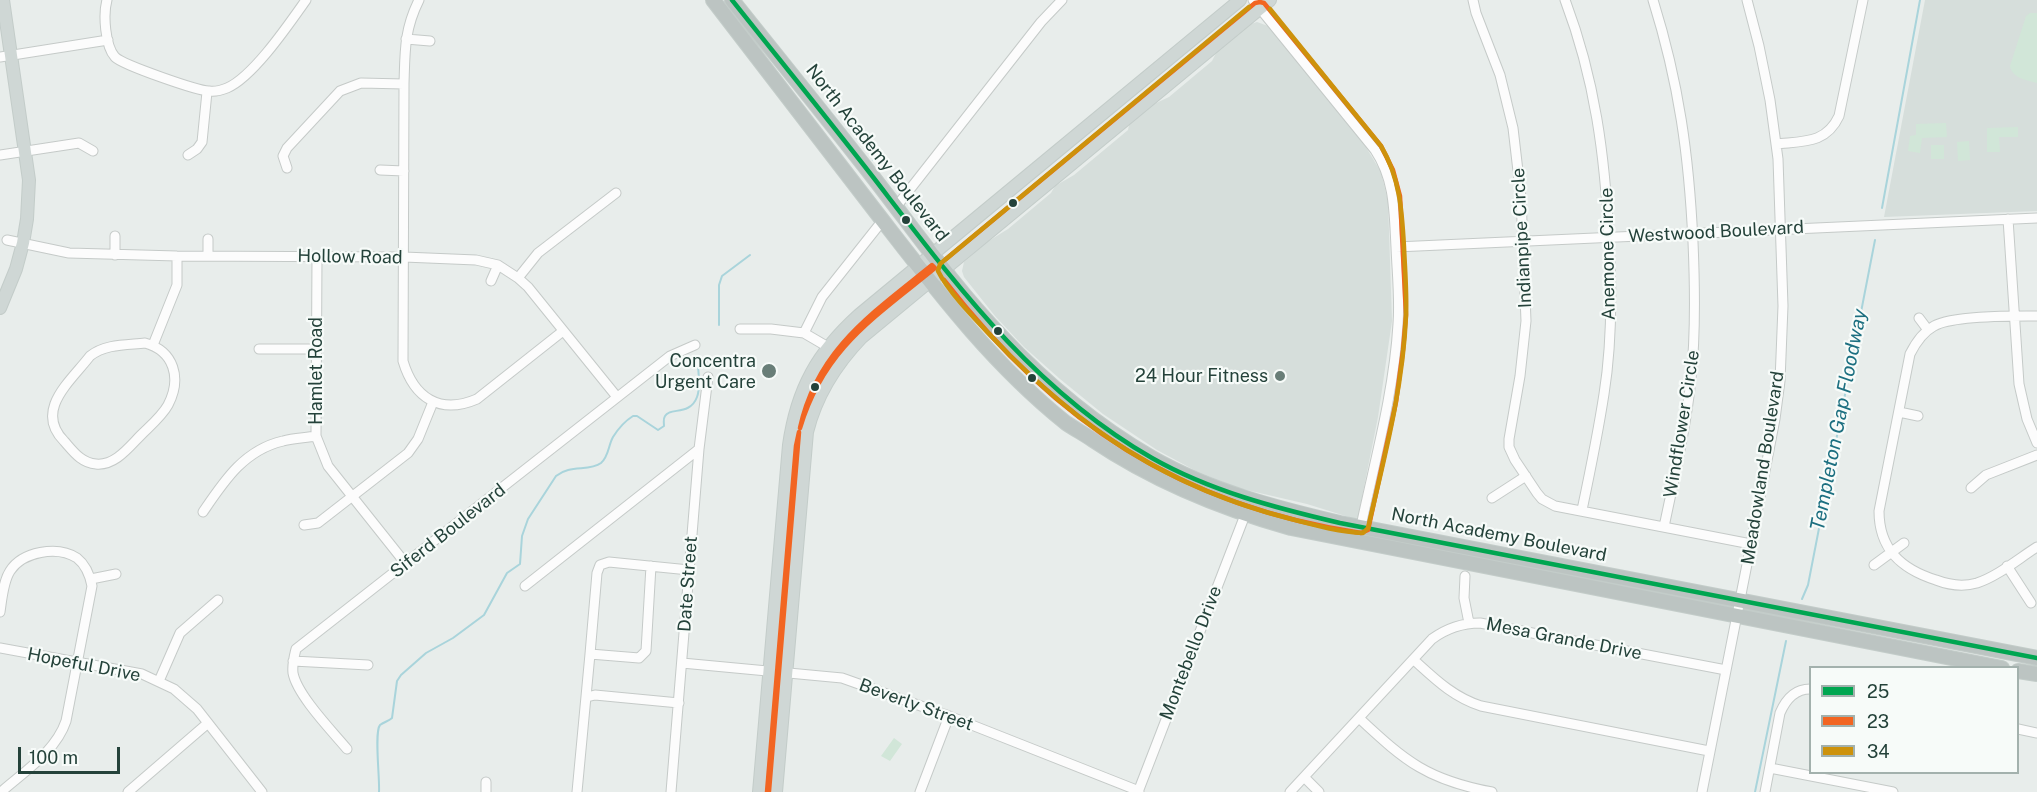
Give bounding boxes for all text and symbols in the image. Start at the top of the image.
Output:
street label: North Academy Boulevard [801,60,953,246]
street label: Indianpipe Circle [1508,167,1536,309]
street label: Anemone Circle [1596,187,1620,321]
unlabelled marker [1007,197,1019,209]
unlabelled marker [900,214,912,226]
street label: Westwood Boulevard [1628,217,1804,247]
street label: Hollow Road [297,245,403,269]
water label: Templeton Gap Floodway [1806,307,1872,533]
street label: Hamlet Road [305,317,327,425]
unlabelled marker [992,325,1004,337]
street label: Windflower Circle [1660,349,1704,499]
place label: Concentra Urgent Care [655,350,756,392]
marker: Concentra Urgent Care [760,362,778,380]
place label: 24 Hour Fitness [1135,365,1268,387]
marker: 24 Hour Fitness [1273,369,1287,383]
street label: Meadowland Boulevard [1737,370,1789,566]
unlabelled marker [1026,372,1038,384]
unlabelled marker [809,381,821,393]
street label: Siferd Boulevard [386,479,510,583]
street label: North Academy Boulevard [1390,504,1608,566]
street label: Date Street [674,535,702,633]
street label: Montebello Drive [1156,583,1226,723]
street label: Mesa Grande Drive [1484,613,1644,665]
street label: Hopeful Drive [25,643,143,687]
legend [1809,666,2019,774]
street label: Beverly Street [856,674,976,736]
text: 25 [1867,681,1889,702]
text: 23 [1867,711,1889,732]
scale bar [21,735,123,773]
text: 34 [1867,741,1890,762]
text: 100 m [29,747,78,768]

